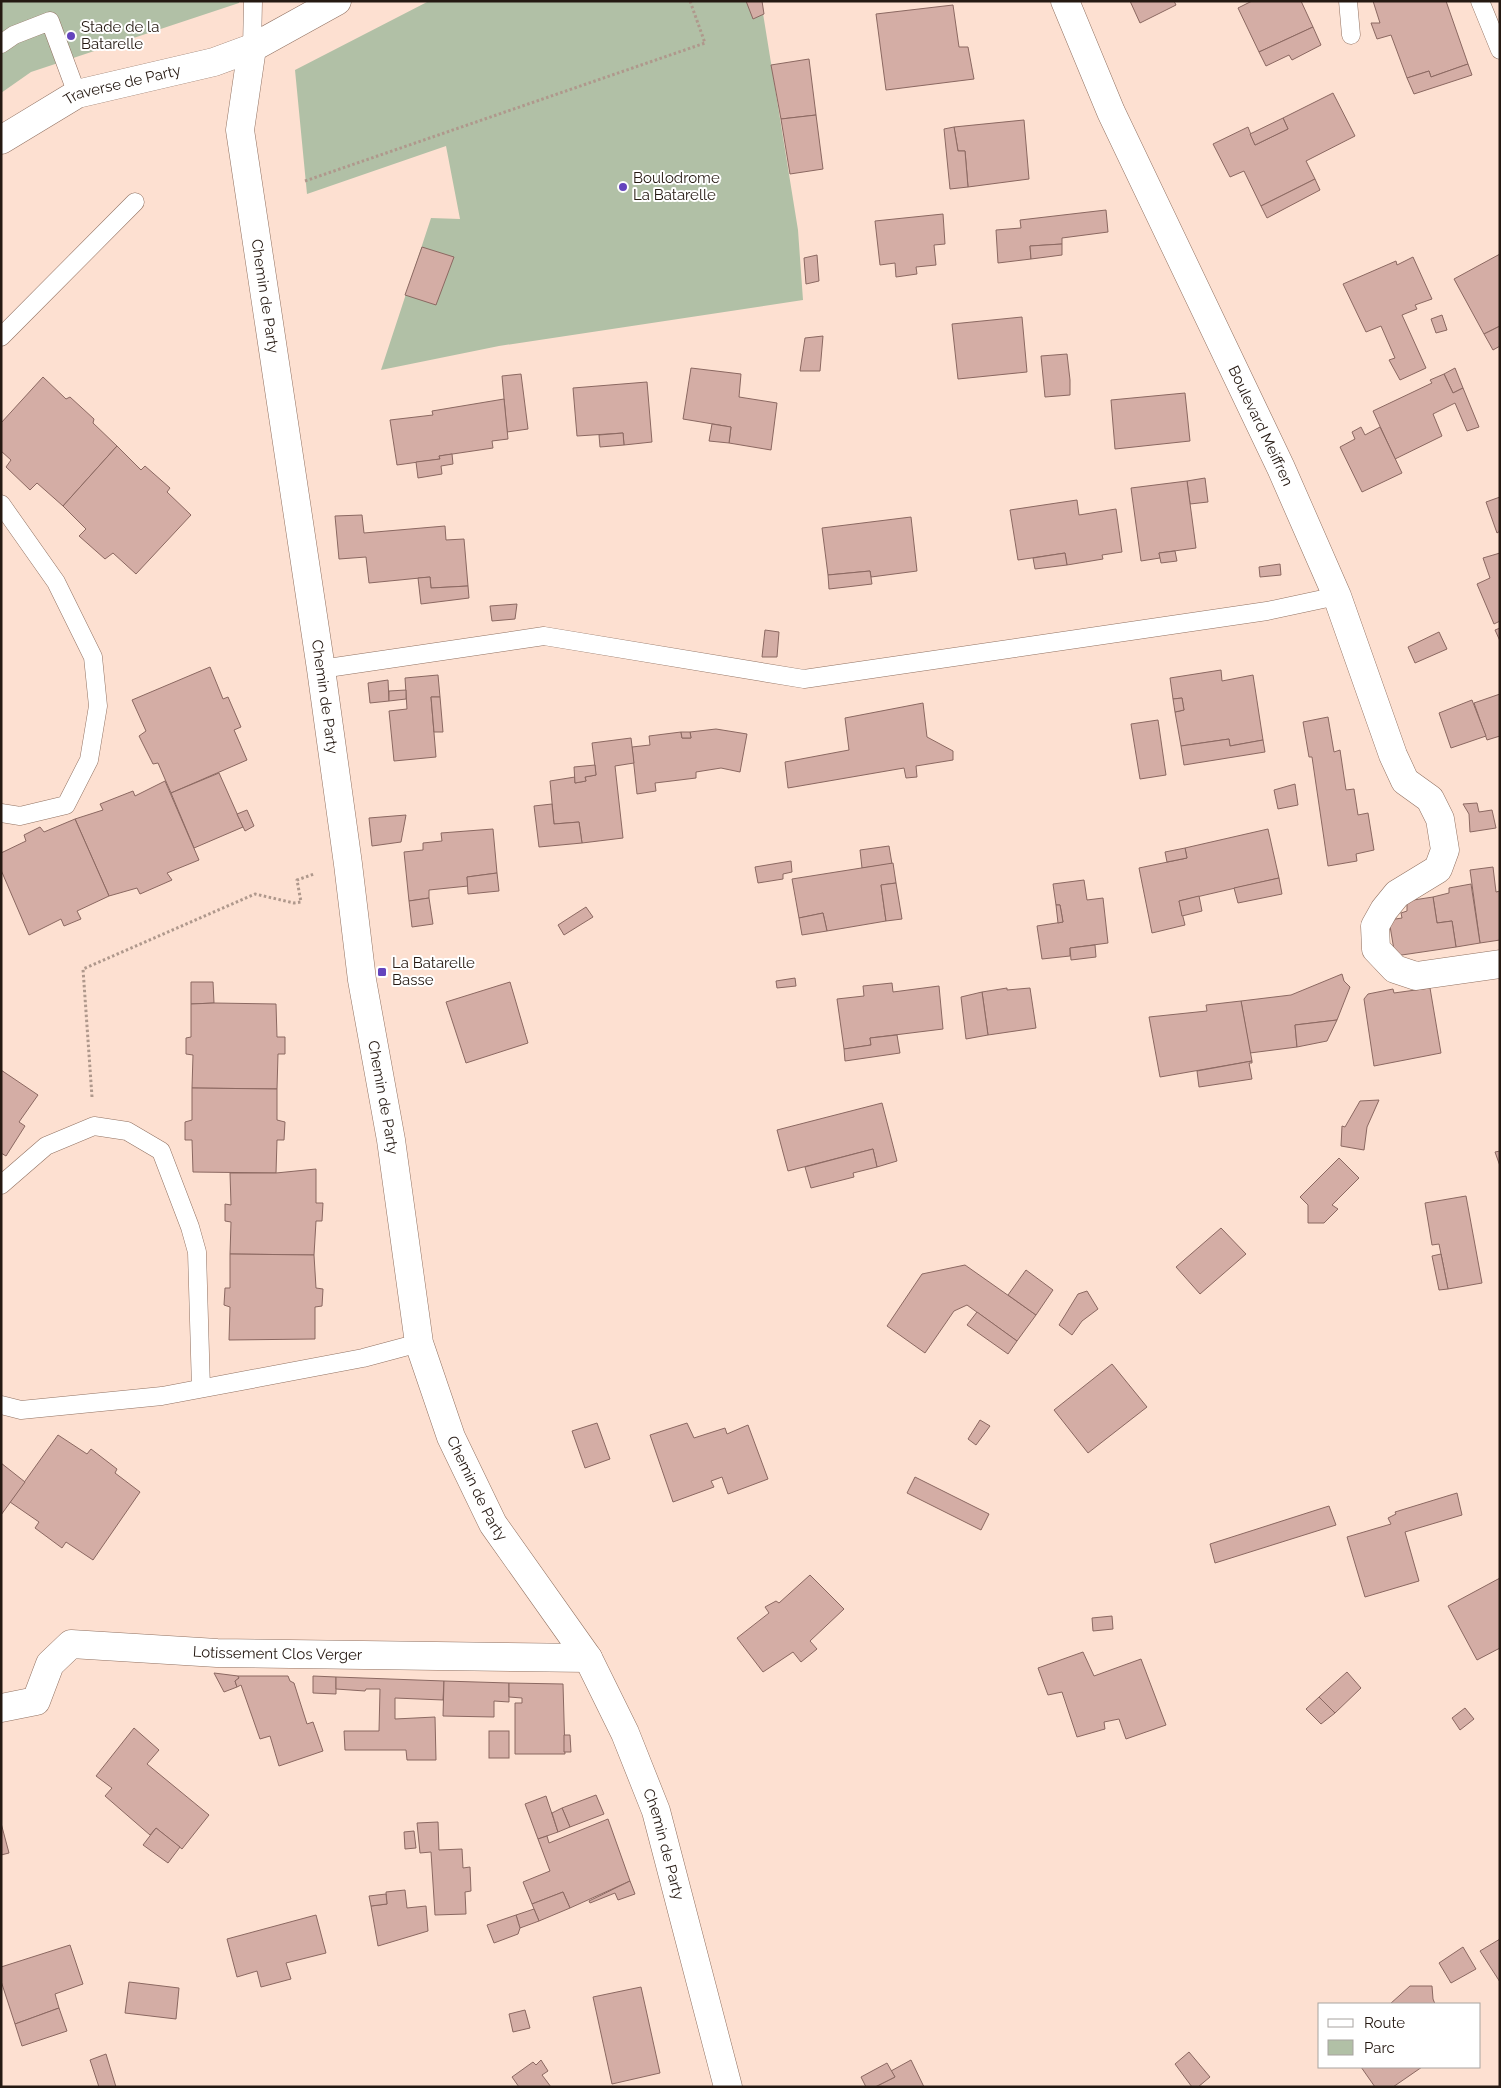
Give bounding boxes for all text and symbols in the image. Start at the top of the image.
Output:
place label: Stade de la Batarelle [81,18,159,53]
marker: Stade de la Batarelle [65,30,77,42]
street label: Traverse de Party [60,61,183,109]
place label: Boulodrome La Batarelle [633,169,720,204]
marker: Boulodrome La Batarelle [617,181,629,193]
street label: Chemin de Party [248,238,282,355]
street label: Boulevard Meiffren [1224,363,1297,489]
street label: Chemin de Party [308,638,342,755]
place label: La Batarelle Basse [392,954,475,989]
marker: La Batarelle Basse [376,966,388,978]
street label: Chemin de Party [364,1039,402,1156]
street label: Chemin de Party [443,1433,511,1544]
street label: Lotissement Clos Verger [192,1643,363,1664]
street label: Chemin de Party [639,1786,688,1902]
legend [1318,2003,1481,2068]
text: Route [1364,2014,1405,2032]
text: Parc [1364,2039,1395,2057]

